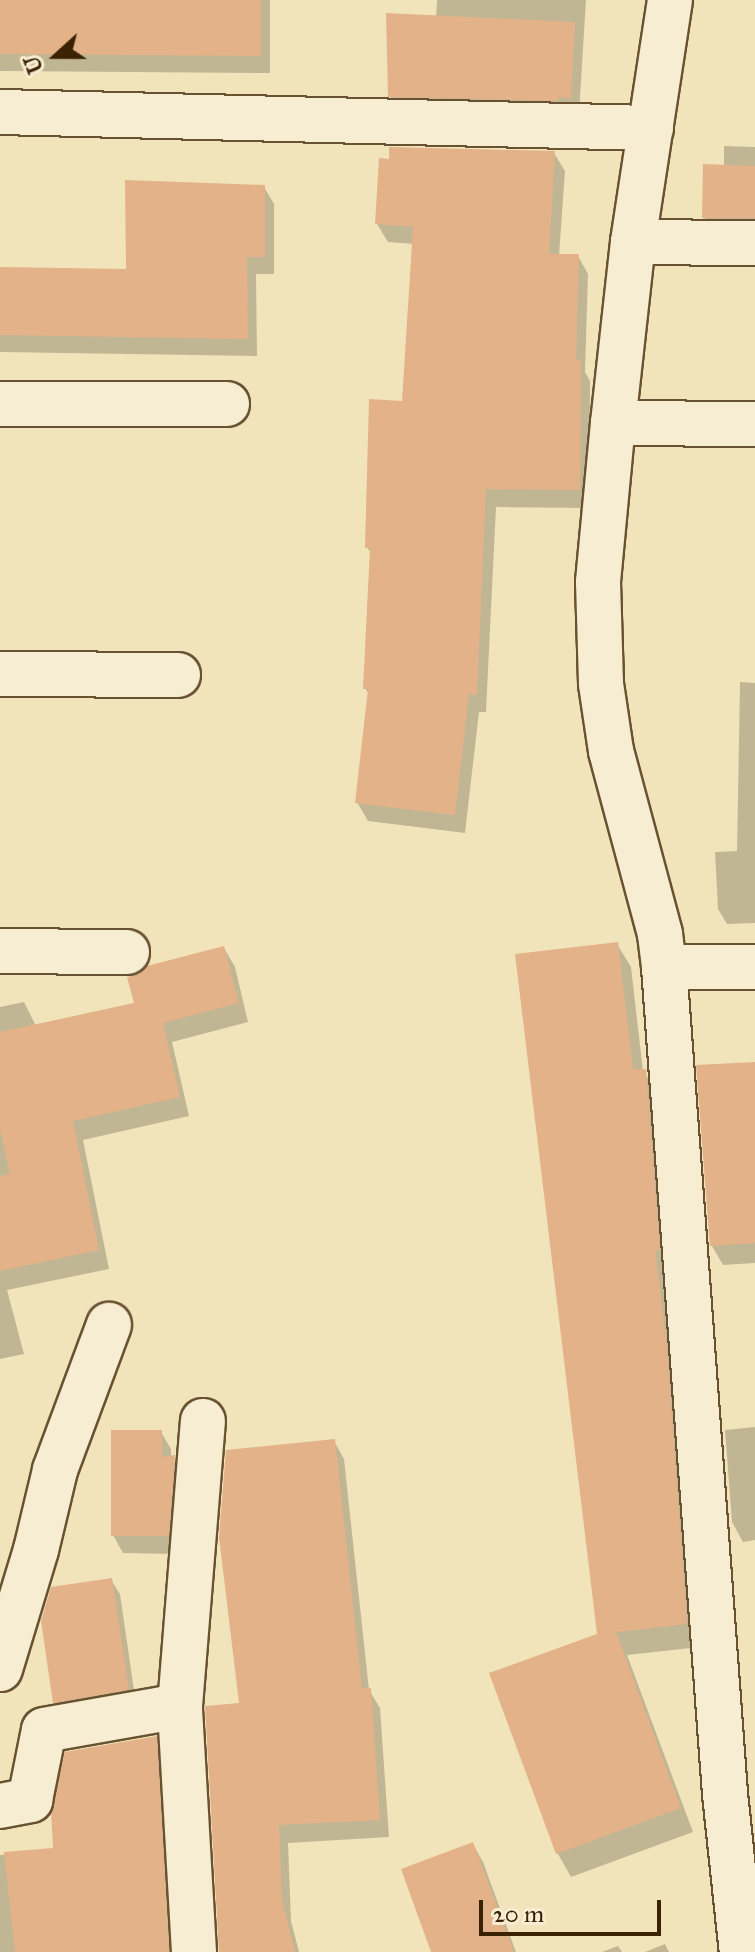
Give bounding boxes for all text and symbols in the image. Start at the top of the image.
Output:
north arrow [16,16,96,96]
text: U [17,52,49,78]
scale bar [483,1884,665,1934]
text: 20 m [493,1899,544,1929]

